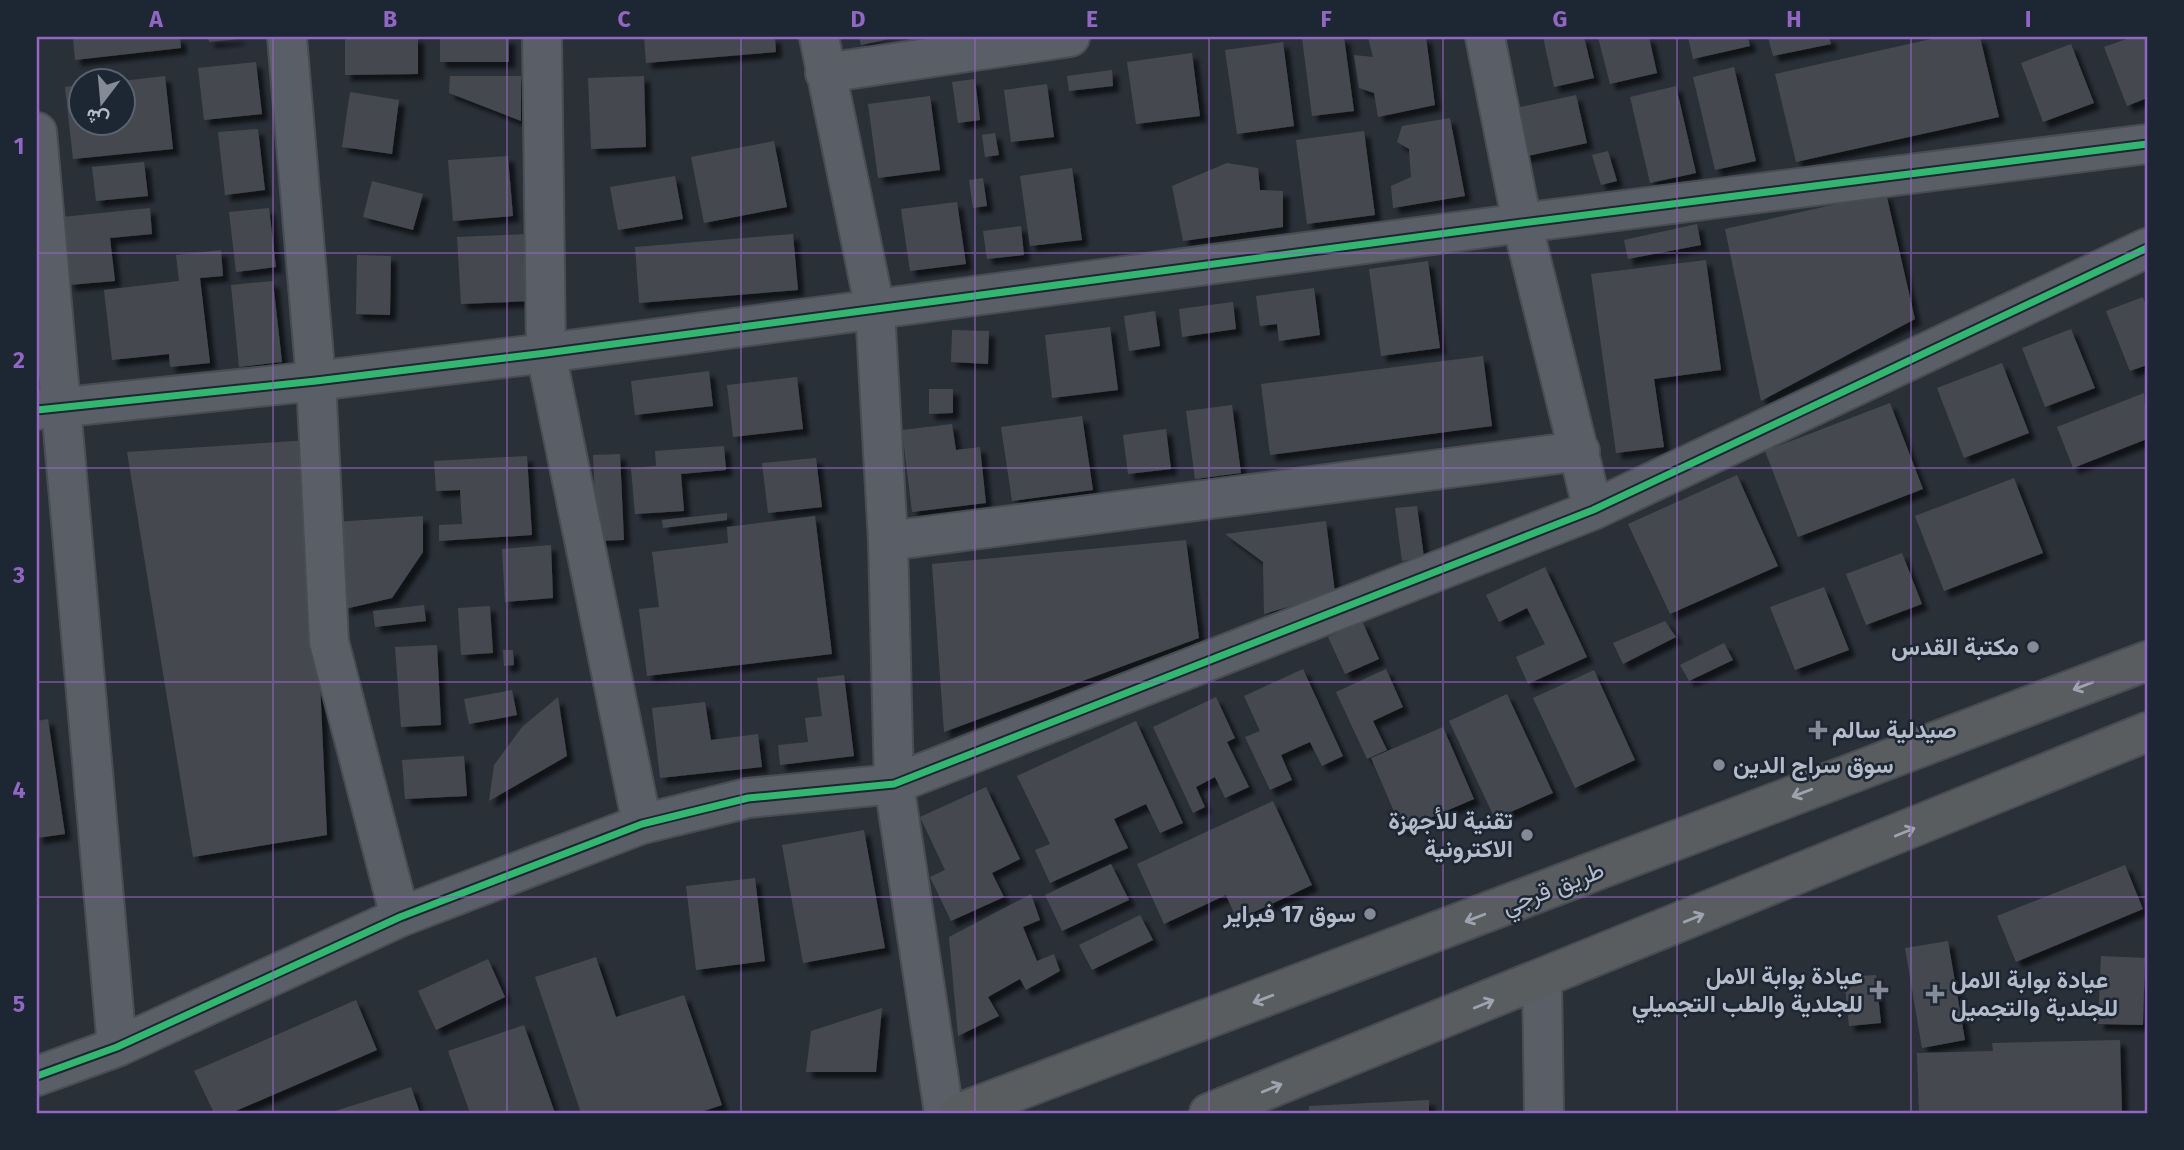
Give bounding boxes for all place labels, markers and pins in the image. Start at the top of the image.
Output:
place label: مكتبة القدس [1891,633,2019,661]
marker: مكتبة القدس [2025,639,2041,655]
place label: صيدلية سالم [1832,716,1957,746]
marker: صيدلية سالم [1810,722,1826,738]
place label: سوق سراج الدين [1733,751,1894,781]
marker: سوق سراج الدين [1711,757,1727,773]
place label: تقنية للأجهزة الاكترونية [1388,806,1513,864]
marker: تقنية للأجهزة الاكترونية [1519,827,1535,843]
place label: سوق 17 فبراير [1222,900,1356,929]
marker: سوق 17 فبراير [1362,906,1378,922]
place label: عيادة بوابة الامل للجلدية والطب التجميلي [1632,962,1863,1024]
place label: عيادة بوابة الامل للجلدية والتجميل [1951,966,2118,1023]
marker: عيادة بوابة الامل للجلدية والطب التجميلي [1869,980,1889,1000]
marker: عيادة بوابة الامل للجلدية والتجميل [1925,984,1945,1004]

